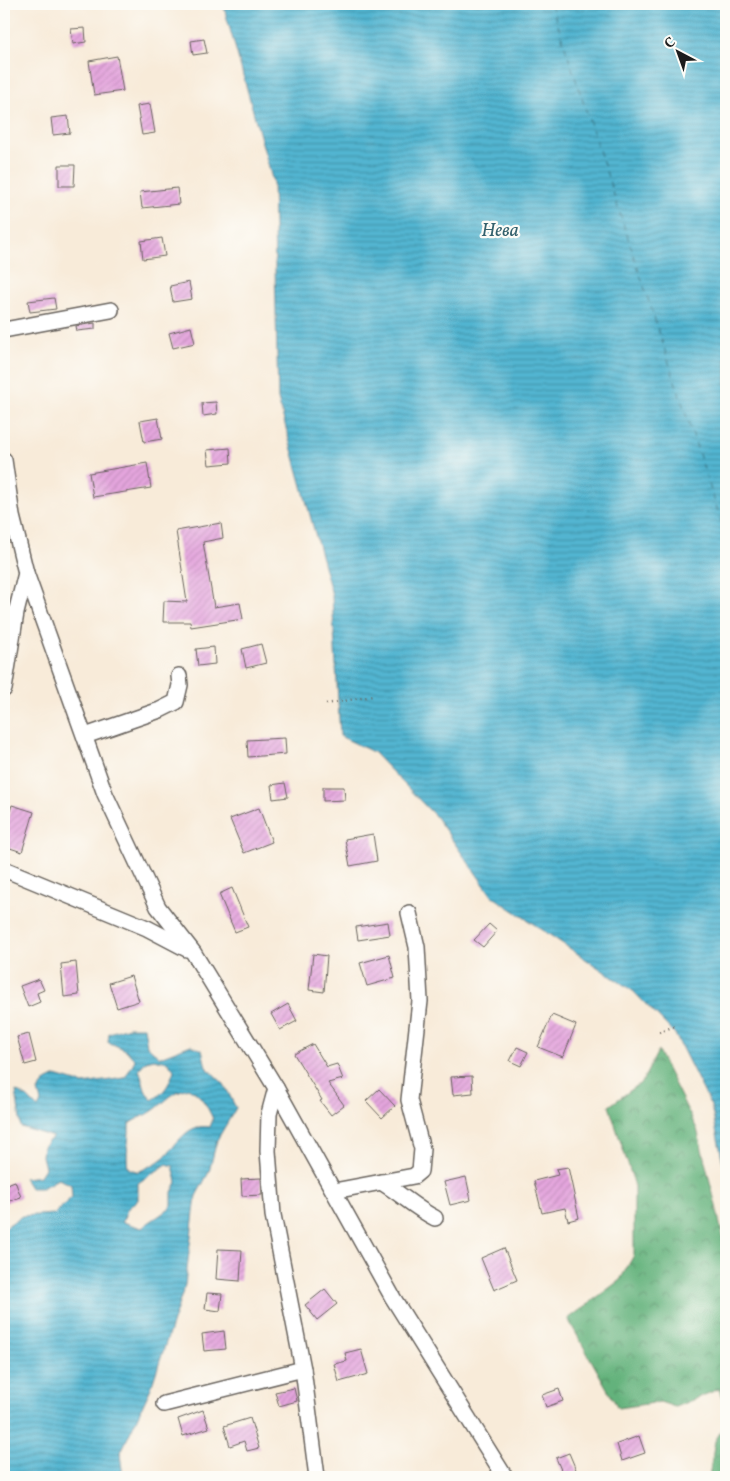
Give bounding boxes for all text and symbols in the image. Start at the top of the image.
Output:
north arrow [652,28,702,78]
text: С [661,33,680,53]
water label: Нева [481,218,519,244]

